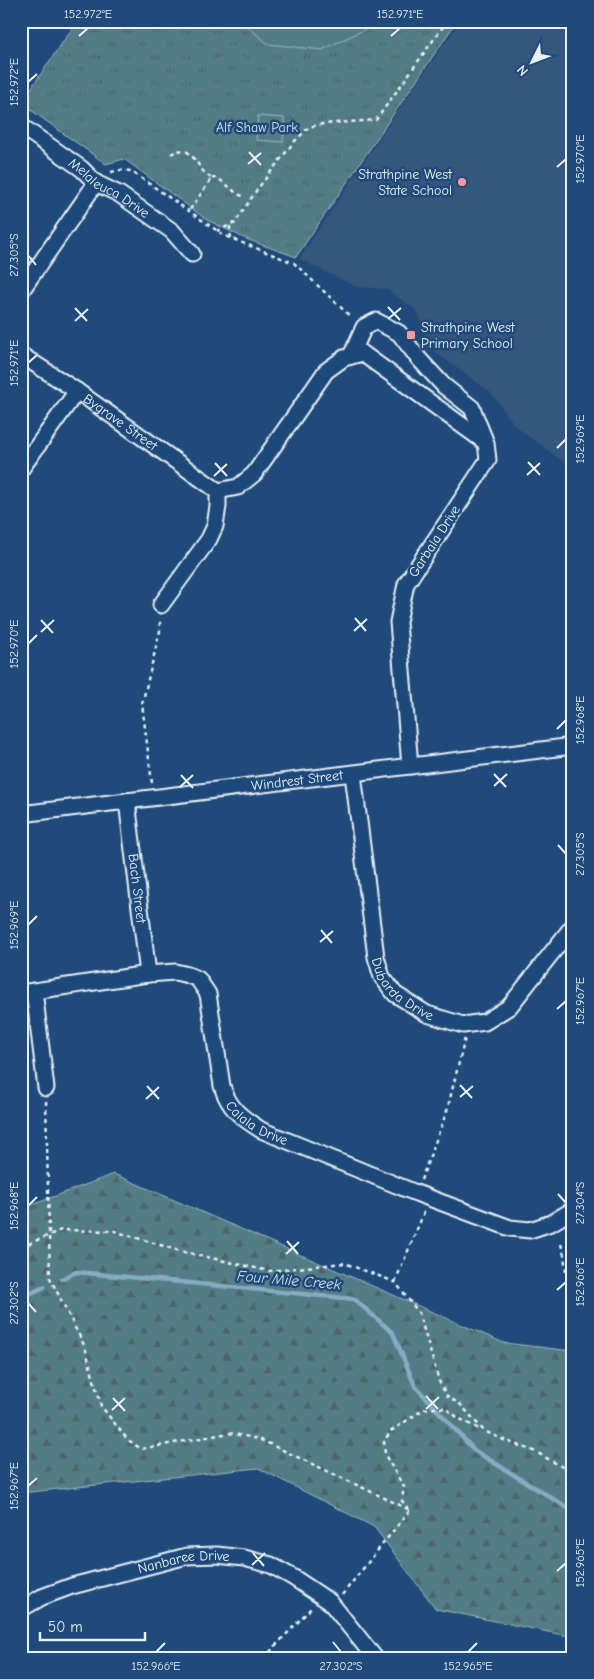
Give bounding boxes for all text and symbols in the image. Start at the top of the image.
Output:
text: 152.972°E [64,7,112,21]
text: 152.971°E [377,7,423,21]
north arrow [506,38,556,88]
text: 152.972°E [7,58,21,106]
text: N [513,61,532,79]
park label: Alf Shaw Park [216,119,298,136]
text: 152.970°E [573,135,587,183]
street label: Melaleuca Drive [65,154,153,222]
place label: Strathpine West State School [358,166,453,199]
marker: Strathpine West State School [456,176,468,188]
text: 27.305°S [7,233,21,277]
place label: Strathpine West Primary School [421,319,516,352]
marker: Strathpine West Primary School [405,329,417,341]
text: 152.971°E [7,340,21,386]
street label: Bygrave Street [80,390,162,455]
text: 152.969°E [573,415,587,463]
street label: Garbala Drive [405,502,464,581]
text: 152.970°E [7,620,21,668]
text: 152.968°E [573,696,587,744]
street label: Windrest Street [250,766,345,795]
text: 27.305°S [573,832,587,876]
street label: Bach Street [124,853,150,925]
text: 152.969°E [7,901,21,949]
street label: Dubarda Drive [368,956,435,1024]
text: 152.967°E [573,977,587,1025]
street label: Calala Drive [222,1098,290,1149]
text: 27.304°S [573,1181,587,1224]
text: 152.968°E [7,1182,21,1230]
text: 152.966°E [573,1258,587,1306]
water label: Four Mile Creek [236,1266,342,1294]
text: 27.302°S [7,1281,21,1325]
text: 152.967°E [7,1462,21,1510]
text: 152.965°E [573,1539,587,1587]
street label: Nanbaree Drive [136,1547,230,1577]
scale bar [40,1609,145,1641]
text: 50 m [48,1618,83,1636]
text: 152.966°E [132,1659,180,1673]
text: 27.302°S [319,1659,363,1673]
text: 152.965°E [444,1659,492,1673]

